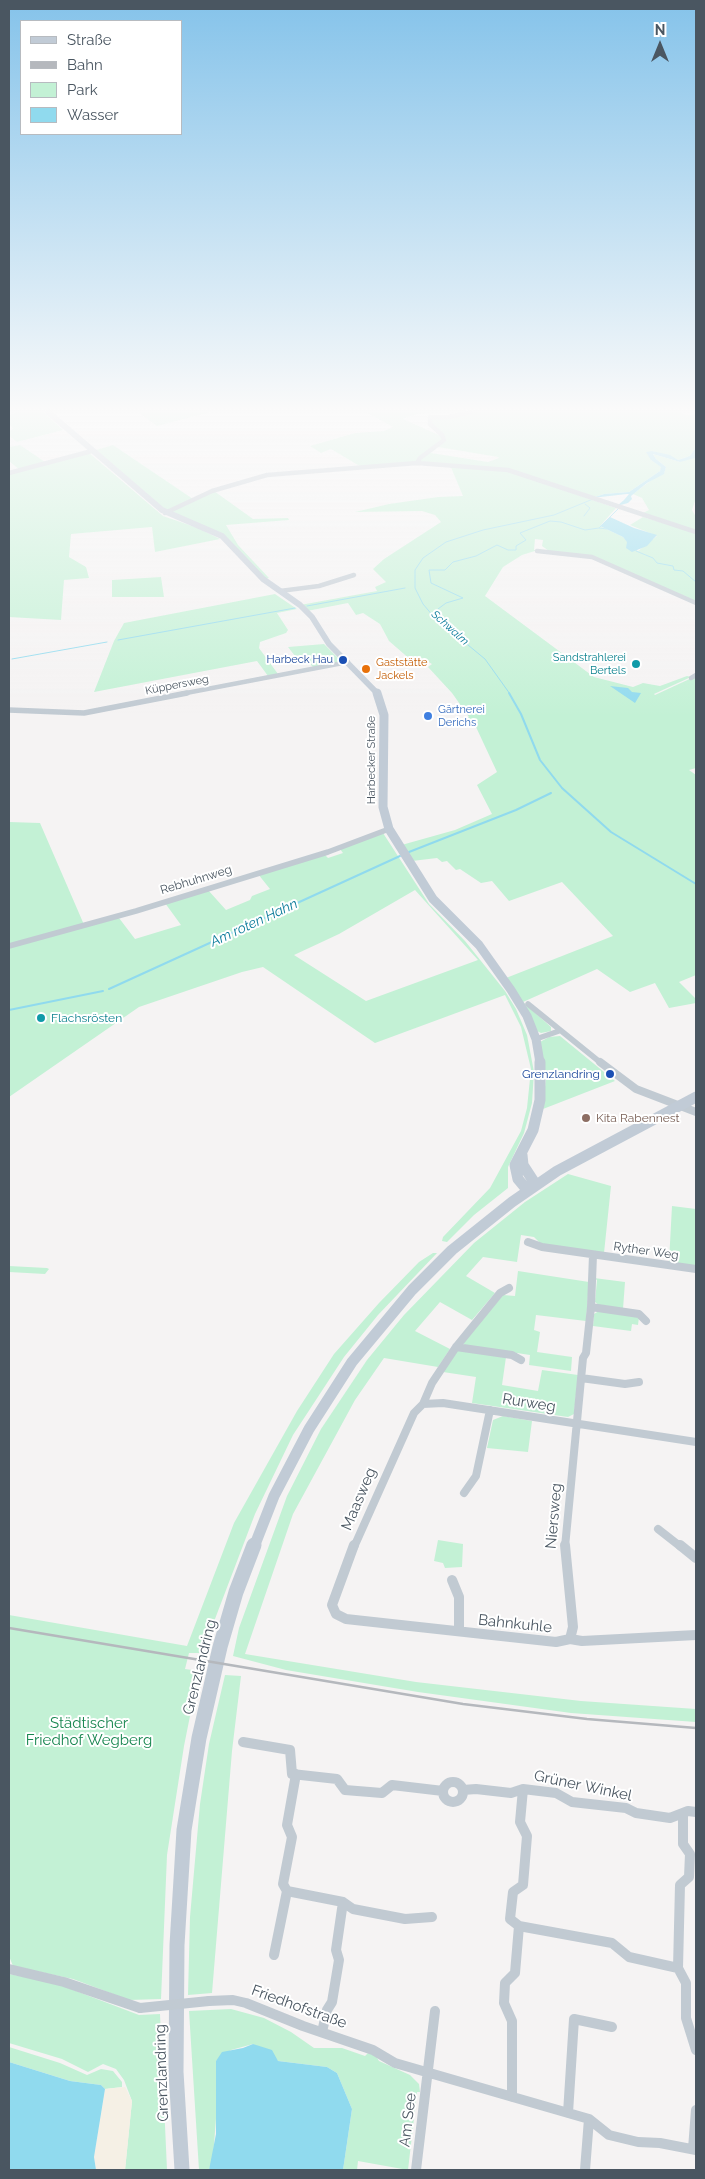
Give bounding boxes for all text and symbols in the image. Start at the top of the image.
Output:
legend [20,20,182,135]
north arrow [635,20,685,70]
text: N [655,22,665,38]
text: Straße [67,31,111,49]
text: Bahn [67,56,103,74]
text: Park [67,81,98,99]
text: Wasser [67,106,119,124]
water label: Schwalm [429,608,471,648]
place label: Sandstrahlerei Bertels [553,651,626,677]
place label: Harbeck Hau [267,653,333,667]
marker: Harbeck Hau [337,654,349,666]
place label: Gaststätte Jackels [376,656,428,682]
marker: Sandstrahlerei Bertels [630,658,642,670]
marker: Gaststätte Jackels [360,663,372,675]
street label: Küppersweg [144,672,210,698]
place label: Gärtnerei Derichs [438,703,485,729]
marker: Gärtnerei Derichs [422,710,434,722]
street label: Harbecker Straße [365,716,379,804]
street label: Rebhuhnweg [158,862,234,898]
water label: Am roten Hahn [208,895,300,951]
place label: Flachsrösten [51,1011,122,1025]
marker: Flachsrösten [35,1012,47,1024]
place label: Grenzlandring [522,1067,600,1081]
marker: Grenzlandring [604,1068,616,1080]
place label: Kita Rabennest [596,1111,680,1125]
marker: Kita Rabennest [580,1112,592,1124]
street label: Ryther Weg [612,1239,680,1263]
street label: Rurweg [501,1390,557,1416]
street label: Maasweg [338,1465,380,1533]
street label: Niersweg [542,1482,566,1550]
street label: Bahnkuhle [477,1611,553,1637]
street label: Grenzlandring [179,1617,221,1717]
park label: Städtischer Friedhof Wegberg [26,1714,152,1749]
street label: Grüner Winkel [532,1767,634,1805]
street label: Friedhofstraße [249,1981,349,2033]
street label: Grenzlandring [151,2024,173,2122]
street label: Am See [396,2092,420,2148]

